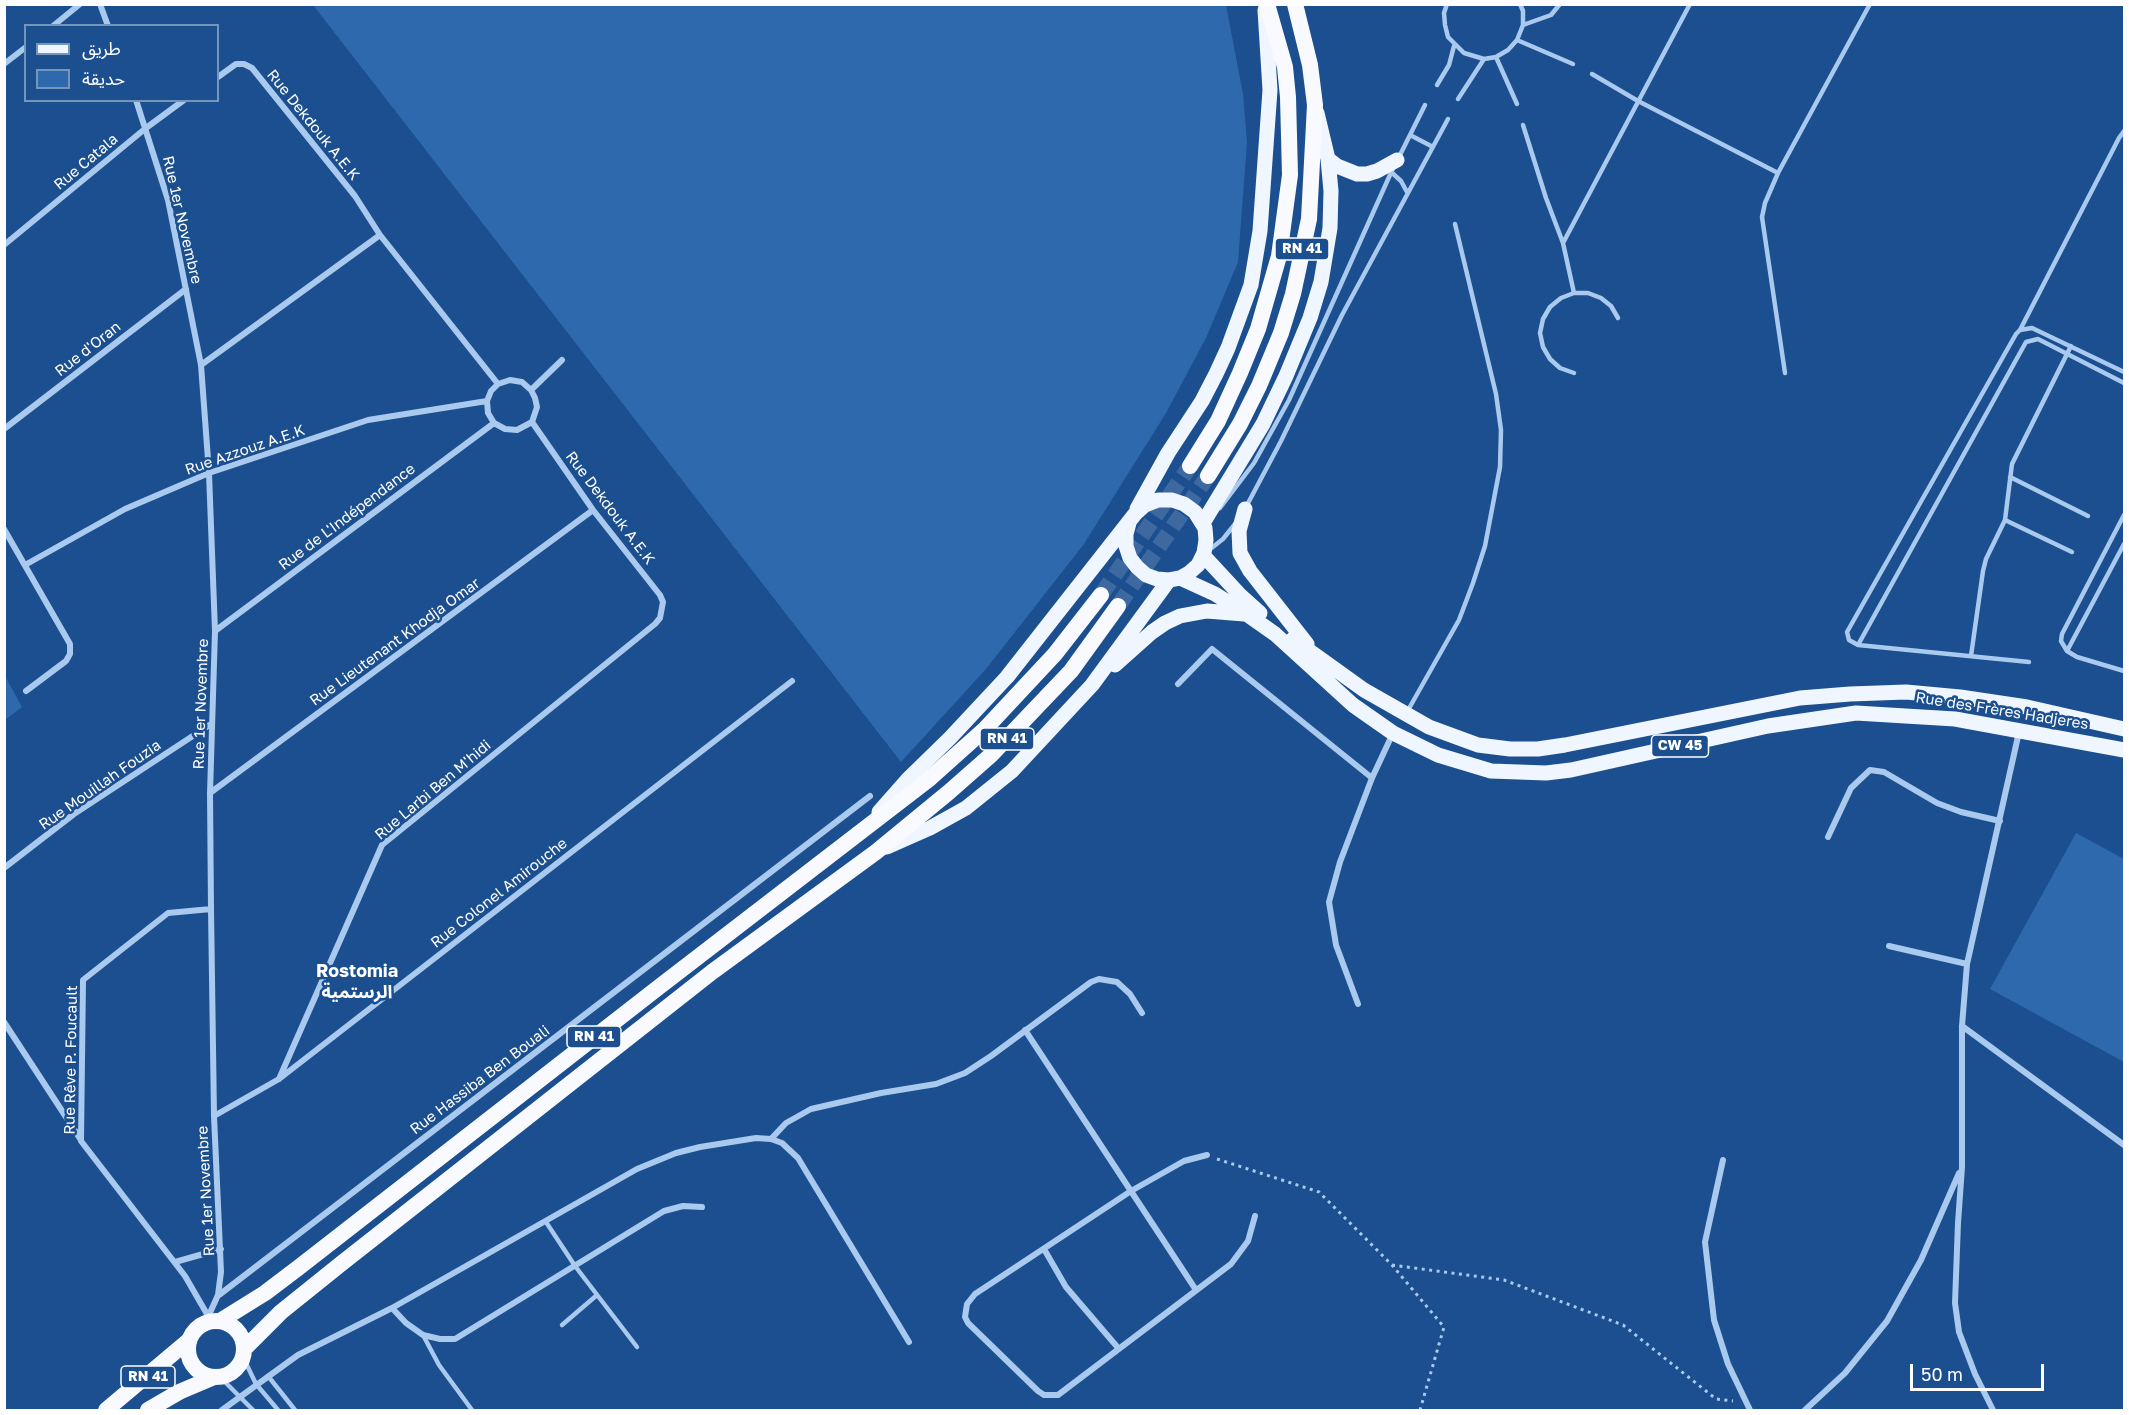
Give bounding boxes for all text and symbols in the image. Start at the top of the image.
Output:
legend [24,24,219,102]
text: طريق [82,37,121,59]
street label: Rue Dekdouk A.E.K [263,66,363,184]
text: حديقة [82,67,125,89]
street label: Rue Catala [50,130,122,194]
street label: Rue 1er Novembre [159,154,205,286]
road number: RN 41 [1275,238,1329,260]
street label: Rue d'Oran [52,318,124,380]
street label: Rue Azzouz A.E.K [183,421,307,479]
street label: Rue Dekdouk A.E.K [562,448,658,568]
street label: Rue de L'Indépendance [275,460,419,574]
street label: Rue Lieutenant Khodja Omar [306,574,484,710]
street label: Rue 1er Novembre [190,638,212,770]
street label: Rue des Frères Hadjeres [1914,688,2090,734]
road number: RN 41 [980,728,1034,750]
road number: CW 45 [1652,735,1708,757]
street label: Rue Mouillah Fouzia [36,736,164,834]
street label: Rue Larbi Ben M'hidi [371,736,495,844]
street label: Rue Colonel Amirouche [427,834,571,952]
district label: Rostomia الرستمية [316,960,398,1002]
street label: Rue Rêve P. Foucault [61,985,81,1135]
street label: Rue Hassiba Ben Bouali [407,1022,553,1138]
road number: RN 41 [567,1026,621,1048]
street label: Rue 1er Novembre [194,1125,218,1257]
scale bar [1913,1352,2046,1390]
text: 50 m [1921,1363,1963,1385]
road number: RN 41 [121,1366,175,1388]

